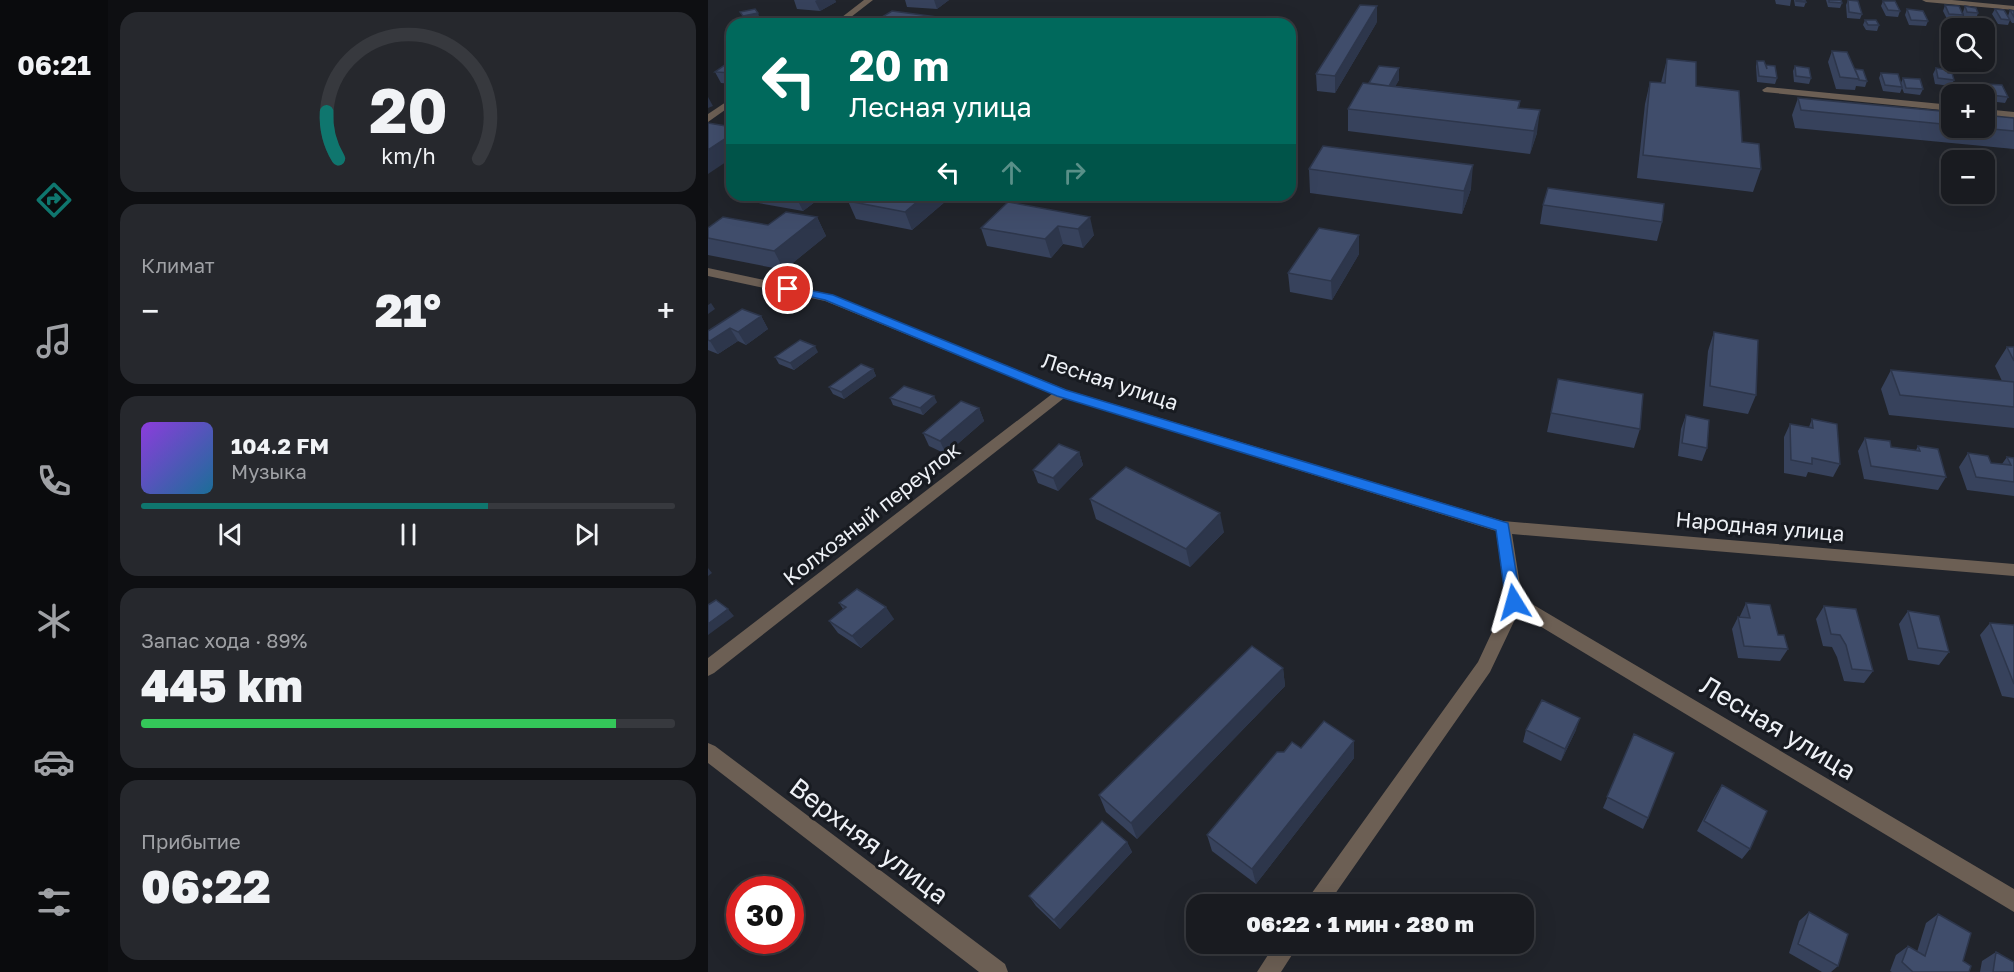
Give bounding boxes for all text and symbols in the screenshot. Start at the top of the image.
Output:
map controls [1941,18,1995,204]
button: search [1941,18,1995,72]
text: 20 m [849,40,949,90]
icon: left [750,42,828,120]
text: 06:21 [17,49,91,81]
text: 20 [369,72,447,147]
button: + [1941,84,1995,138]
text: Лесная улица [849,91,1032,123]
text: km/h [381,143,435,169]
button: − [1941,150,1995,204]
icon: left [932,156,965,189]
icon: ahead [995,156,1028,189]
icon: right [1058,156,1091,189]
icon: directions [33,179,75,221]
text: Климат [141,253,215,277]
pin [762,263,813,314]
icon: arrive [771,272,804,305]
text: 21° [375,283,441,337]
text: − [141,291,159,330]
text: + [657,291,675,330]
icon: music [33,320,75,362]
street label: Лесная улица [1039,347,1182,415]
text: 104.2 FM [231,432,329,459]
street label: Колхозный переулок [778,436,965,590]
text: Музыка [231,459,307,483]
icon: phone [33,460,75,502]
street label: Народная улица [1675,506,1846,546]
icon: previous [214,518,247,551]
icon: pause [392,518,425,551]
icon: next [570,518,603,551]
position arrow [1482,570,1546,634]
icon: climate [33,600,75,642]
text: Запас хода · 89% [141,628,307,652]
text: 445 km [141,658,303,712]
street label: Лесная улица [1695,669,1862,786]
icon: car [33,741,75,783]
street label: Верхняя улица [784,771,955,910]
text: Прибытие [141,829,241,853]
text: 06:22 [141,859,271,913]
speed limit sign: 30 [726,876,804,954]
icon: filters [33,881,75,923]
text: 06:22 · 1 мин · 280 m [1246,910,1474,937]

